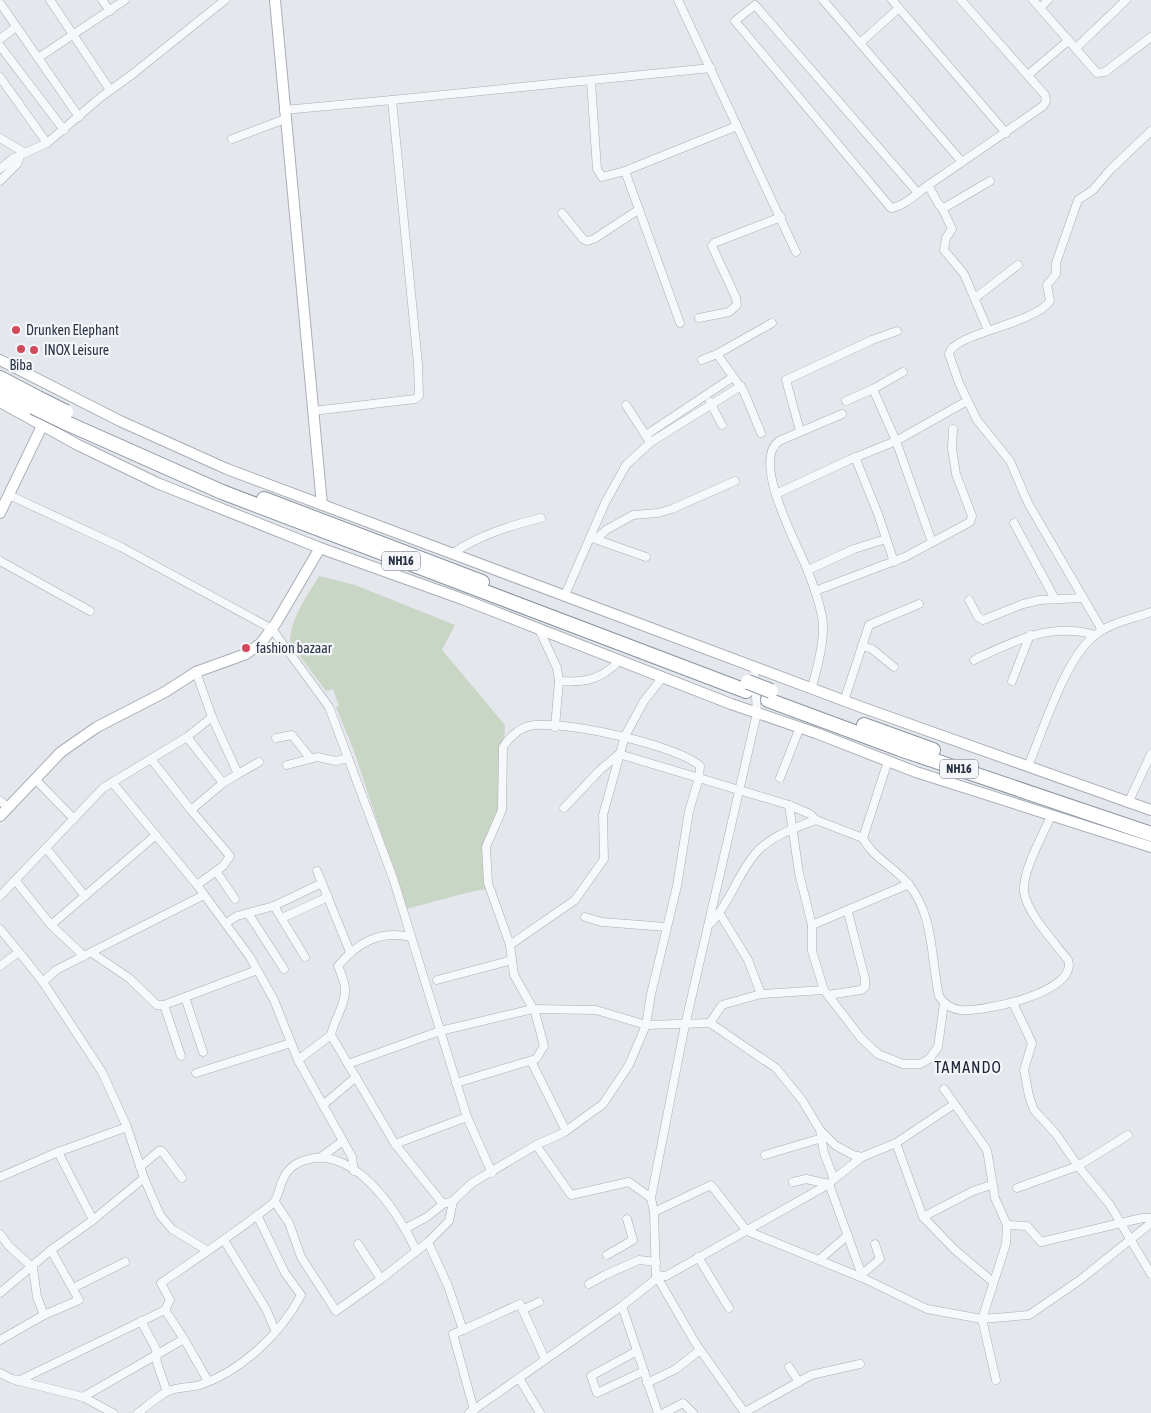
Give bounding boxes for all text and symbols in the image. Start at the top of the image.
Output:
place label: Drunken Elephant [26,322,119,338]
marker: Drunken Elephant [10,324,22,336]
place label: INOX Leisure [44,342,109,358]
marker: Biba [15,343,27,355]
marker: INOX Leisure [28,344,40,356]
place label: Biba [9,357,33,373]
road number: NH16 [382,552,420,570]
place label: fashion bazaar [256,640,333,656]
marker: fashion bazaar [240,642,252,654]
road number: NH16 [940,760,978,779]
district label: TAMANDO [934,1058,1002,1076]

